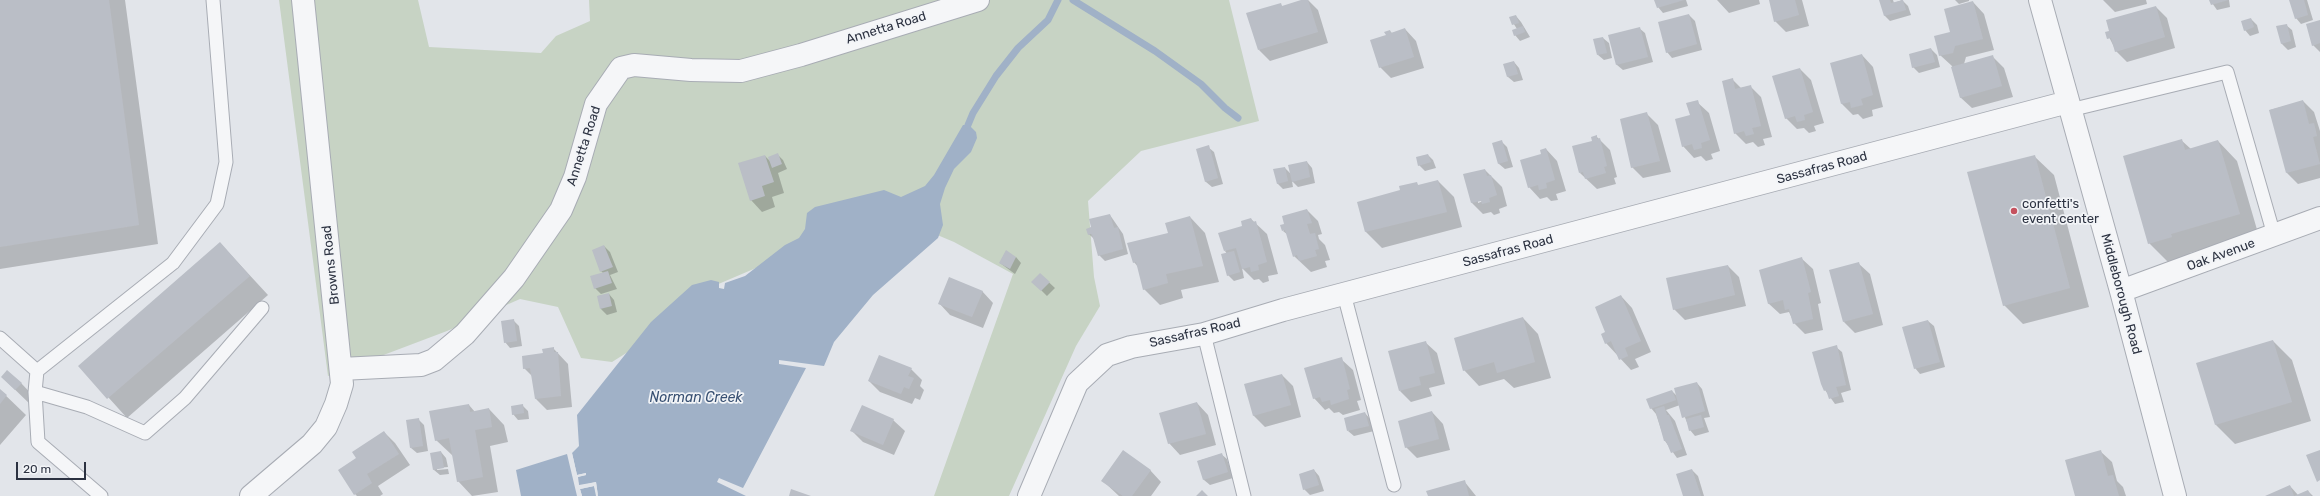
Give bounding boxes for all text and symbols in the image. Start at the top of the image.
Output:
street label: Annetta Road [844,8,928,48]
street label: Annetta Road [564,104,604,188]
street label: Sassafras Road [1775,148,1869,188]
place label: confetti's event center [2022,196,2099,227]
marker: confetti's event center [2009,206,2019,216]
street label: Browns Road [319,225,343,305]
street label: Sassafras Road [1461,231,1555,271]
street label: Middleborough Road [2097,232,2145,356]
street label: Oak Avenue [2185,235,2257,275]
street label: Sassafras Road [1148,315,1242,351]
water label: Norman Creek [649,390,743,406]
scale bar [18,454,88,480]
text: 20 m [23,462,51,476]

